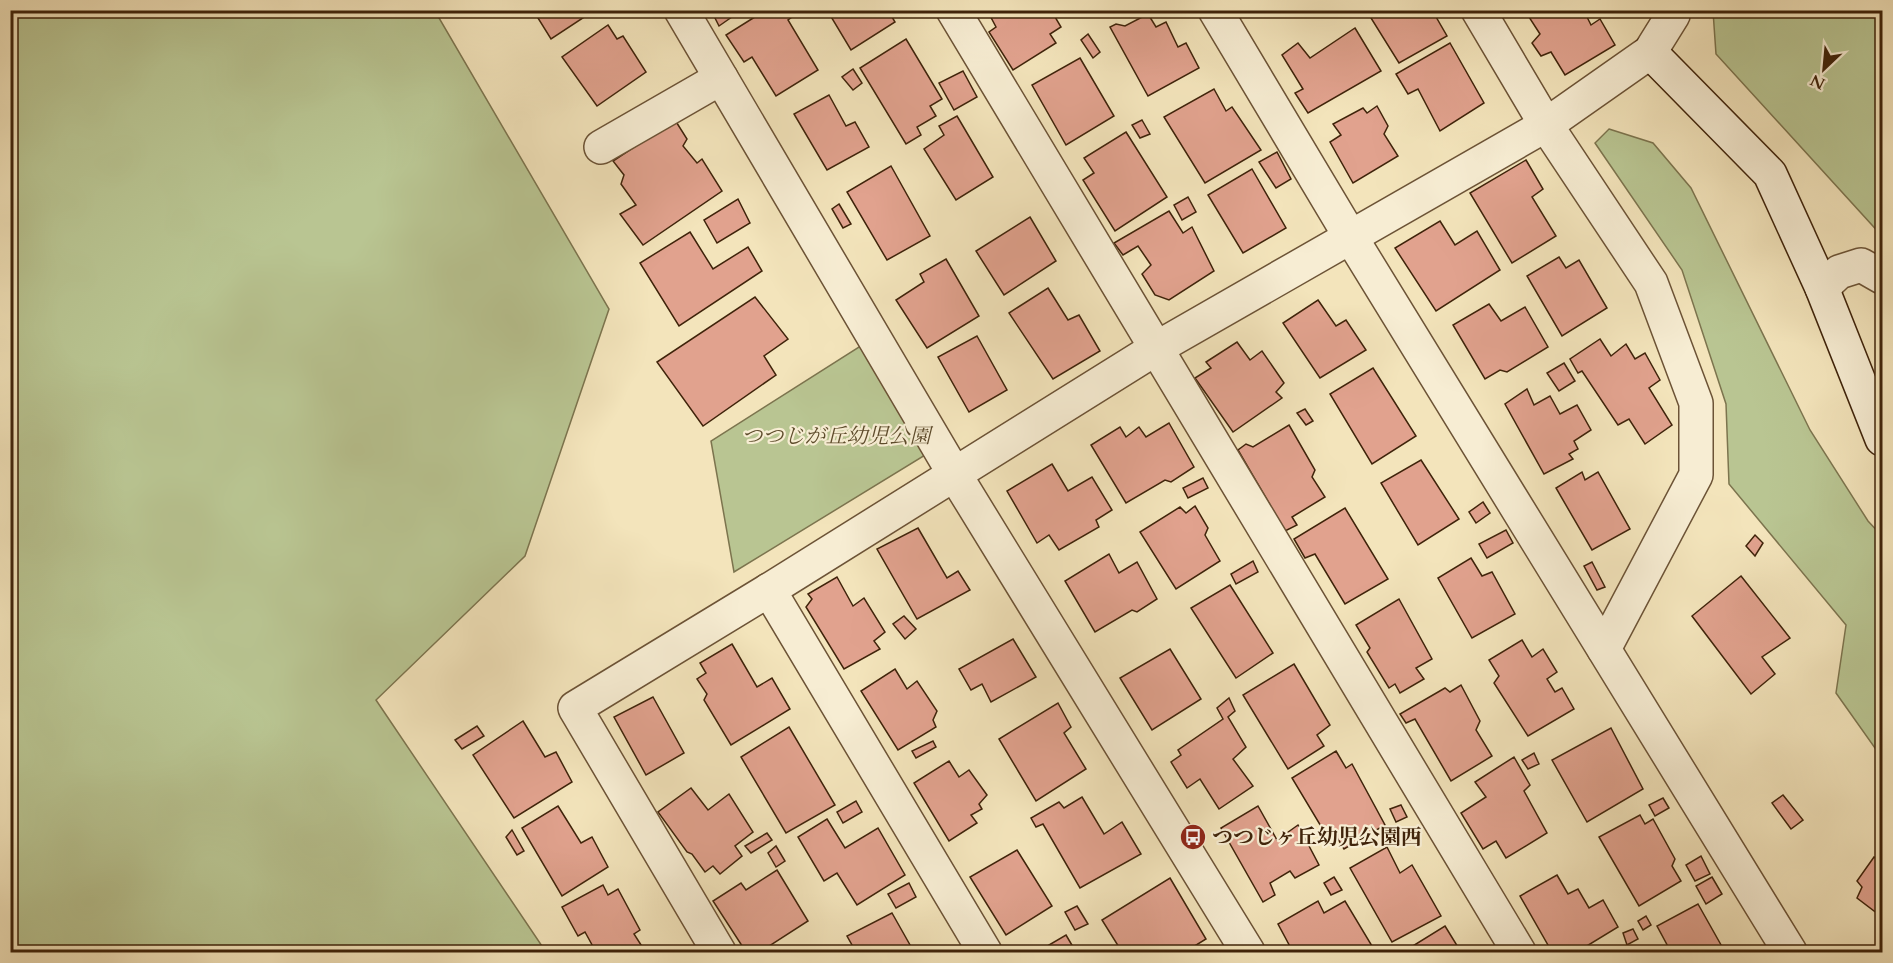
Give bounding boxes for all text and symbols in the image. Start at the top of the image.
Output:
north arrow [1794,39,1854,99]
text: N [1807,69,1829,95]
park label: つつじが丘幼児公園 [742,422,933,451]
bus stop icon: つつじヶ丘幼児公園西 [1178,822,1208,852]
place label: つつじヶ丘幼児公園西 [1212,823,1422,852]

